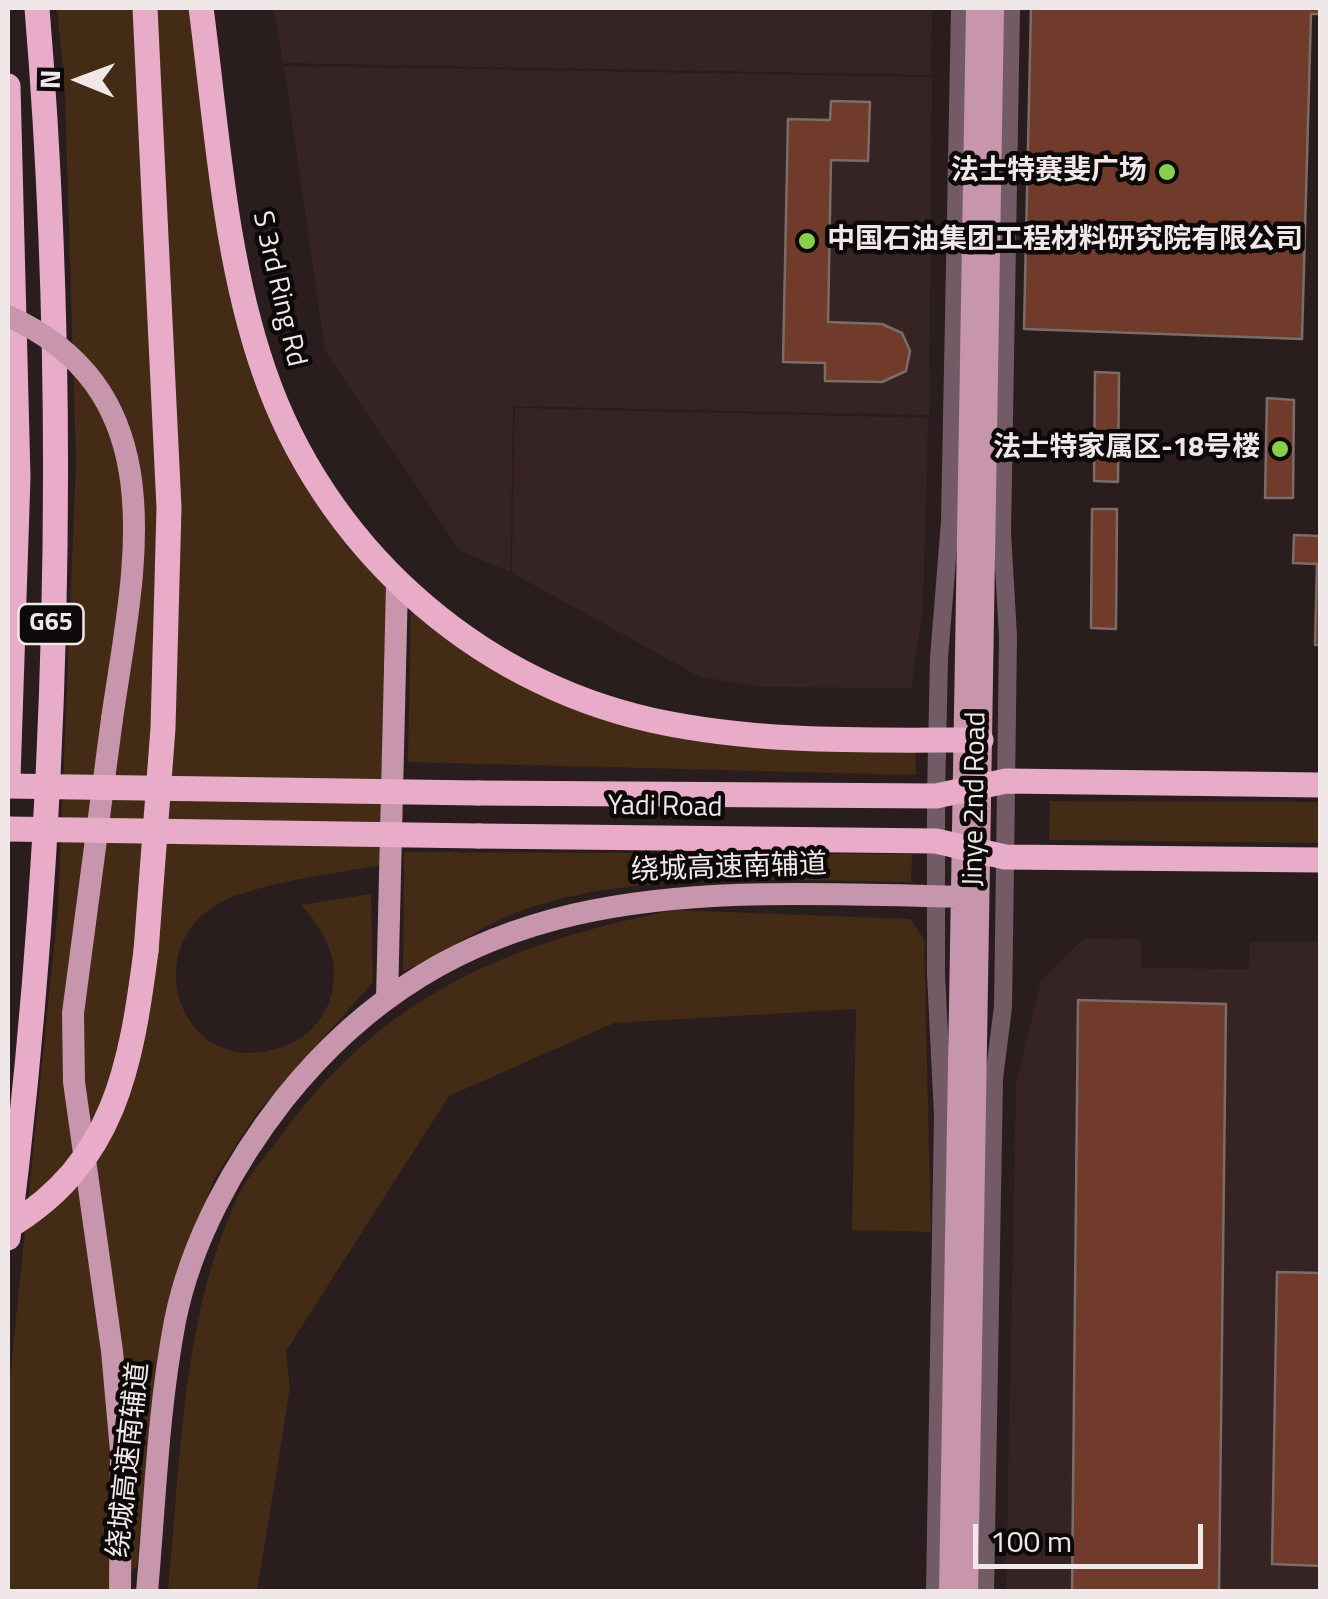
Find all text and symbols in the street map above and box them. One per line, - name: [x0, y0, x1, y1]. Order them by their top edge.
- north arrow: [30, 30, 130, 130]
- text: N: [28, 69, 71, 90]
- place label: 法士特赛斐广场: [951, 155, 1147, 189]
- marker: 法士特赛斐广场: [1156, 161, 1178, 183]
- street label: S 3rd Ring Rd: [244, 208, 312, 370]
- place label: 中国石油集团工程材料研究院有限公司: [827, 224, 1303, 258]
- marker: 中国石油集团工程材料研究院有限公司: [796, 230, 818, 252]
- place label: 法士特家属区-18号楼: [993, 432, 1260, 466]
- marker: 法士特家属区-18号楼: [1269, 438, 1291, 460]
- road number: G65: [18, 604, 84, 644]
- street label: Jinye 2nd Road: [958, 711, 994, 887]
- street label: Yadi Road: [607, 790, 723, 826]
- street label: 绕城高速南辅道: [630, 849, 828, 889]
- street label: 绕城高速南辅道: [103, 1361, 157, 1559]
- scale bar: [978, 1504, 1208, 1566]
- text: 100 m: [990, 1518, 1072, 1564]

